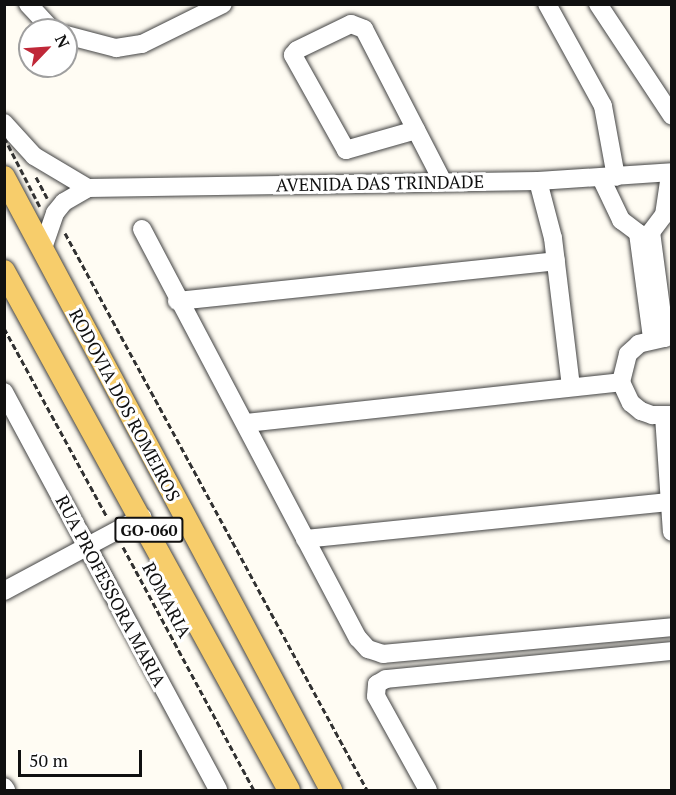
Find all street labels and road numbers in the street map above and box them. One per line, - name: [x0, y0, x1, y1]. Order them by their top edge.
- street label: AVENIDA DAS TRINDADE: [275, 170, 485, 196]
- street label: RODOVIA DOS ROMEIROS: [65, 305, 185, 505]
- street label: RUA PROFESSORA MARIA: [51, 491, 171, 691]
- road number: GO-060: [113, 517, 185, 543]
- street label: ROMARIA: [138, 559, 196, 641]

